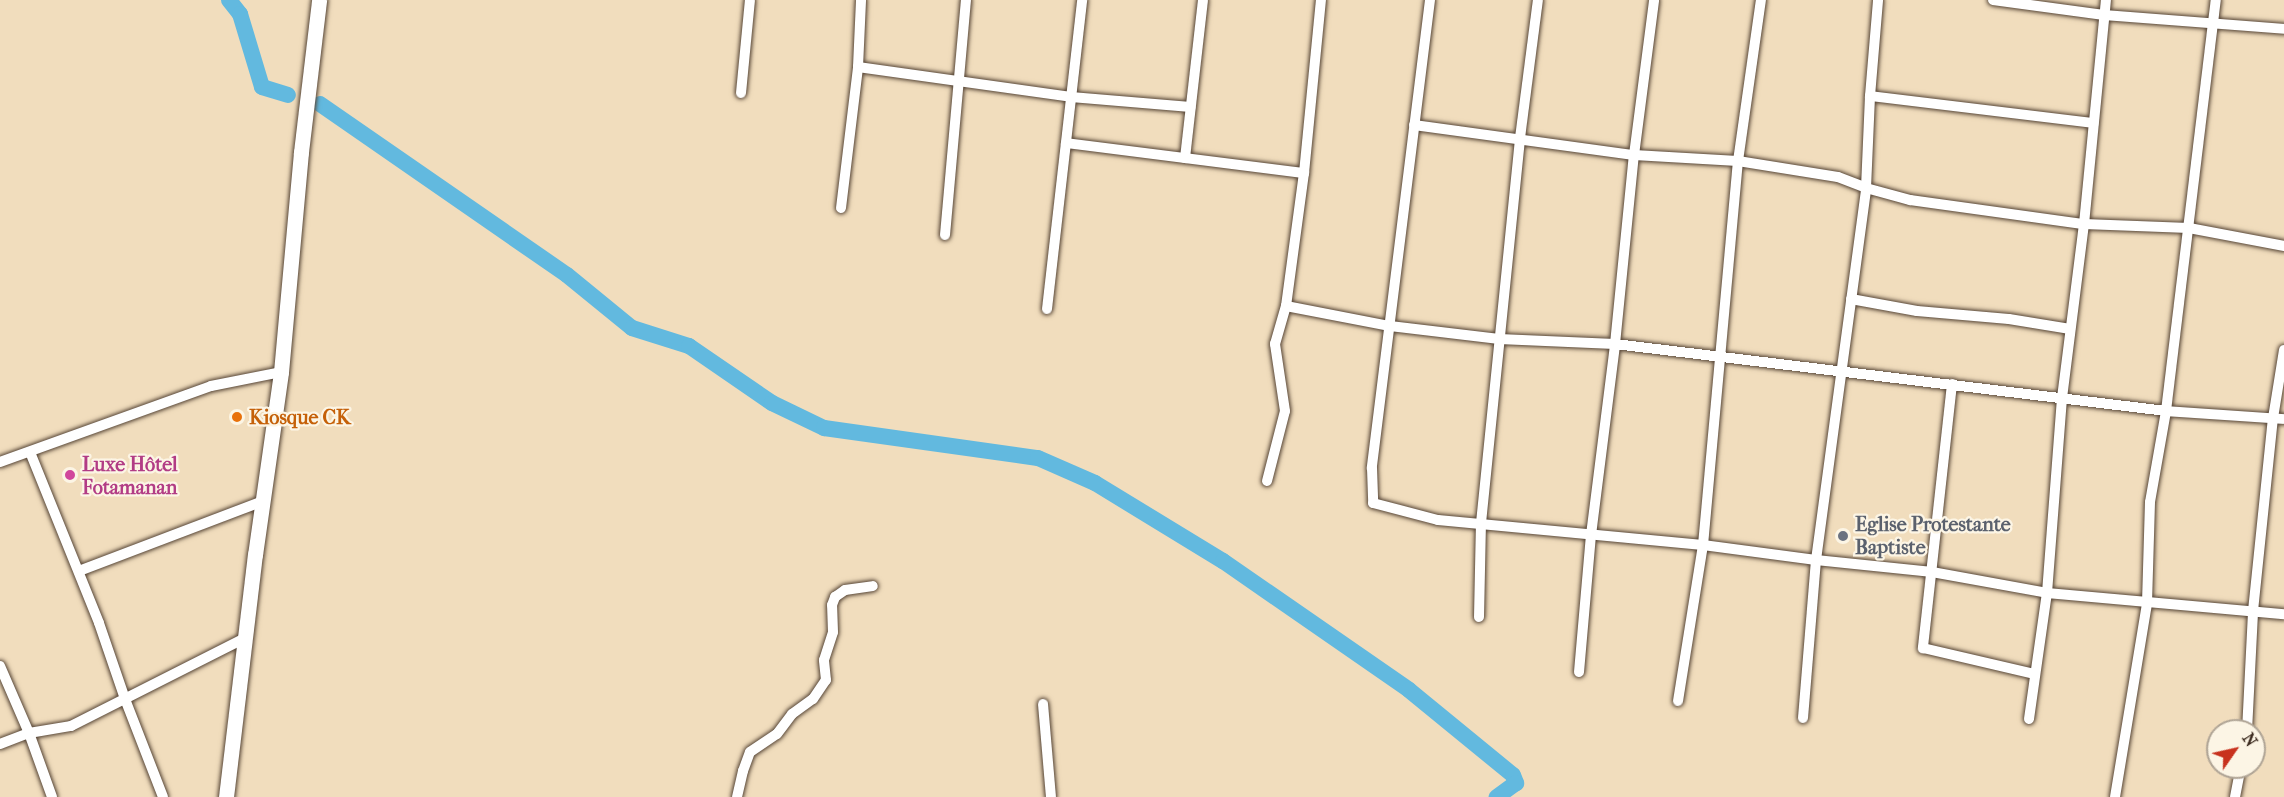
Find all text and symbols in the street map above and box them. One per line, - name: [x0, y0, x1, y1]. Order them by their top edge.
- place label: Kiosque CK: [249, 405, 351, 429]
- marker: Kiosque CK: [230, 410, 244, 424]
- place label: Luxe Hôtel Fotamanan: [82, 452, 178, 499]
- marker: Luxe Hôtel Fotamanan: [63, 468, 77, 482]
- place label: Eglise Protestante Baptiste: [1855, 512, 2011, 559]
- marker: Eglise Protestante Baptiste: [1836, 529, 1850, 543]
- north arrow: [2206, 719, 2266, 779]
- text: N: [2238, 729, 2261, 750]

